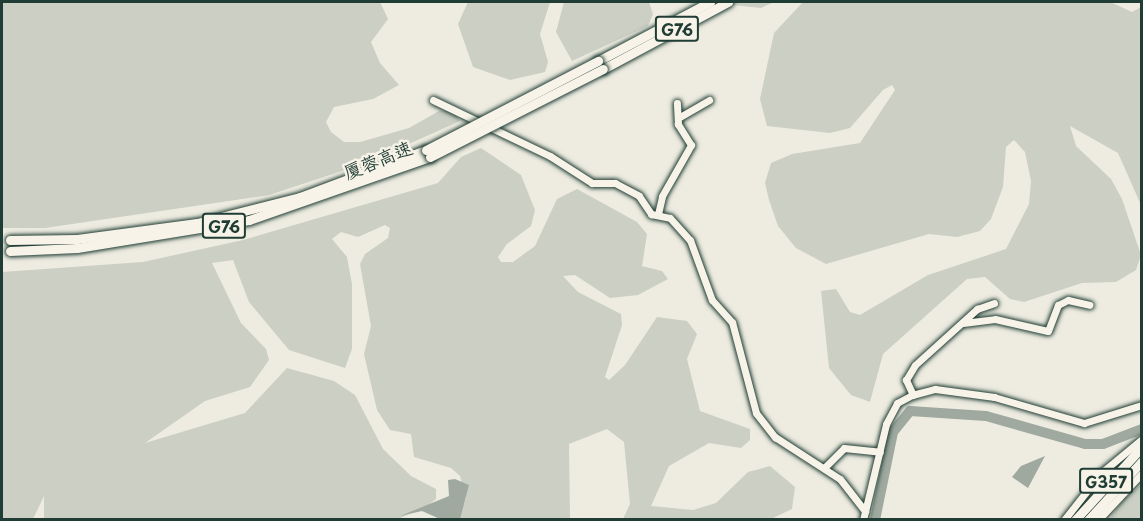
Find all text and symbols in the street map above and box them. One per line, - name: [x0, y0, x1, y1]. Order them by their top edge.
- road number: G76: [654, 16, 700, 42]
- street label: 厦蓉高速: [341, 137, 415, 183]
- road number: G76: [202, 213, 246, 239]
- road number: G357: [1079, 468, 1133, 494]

